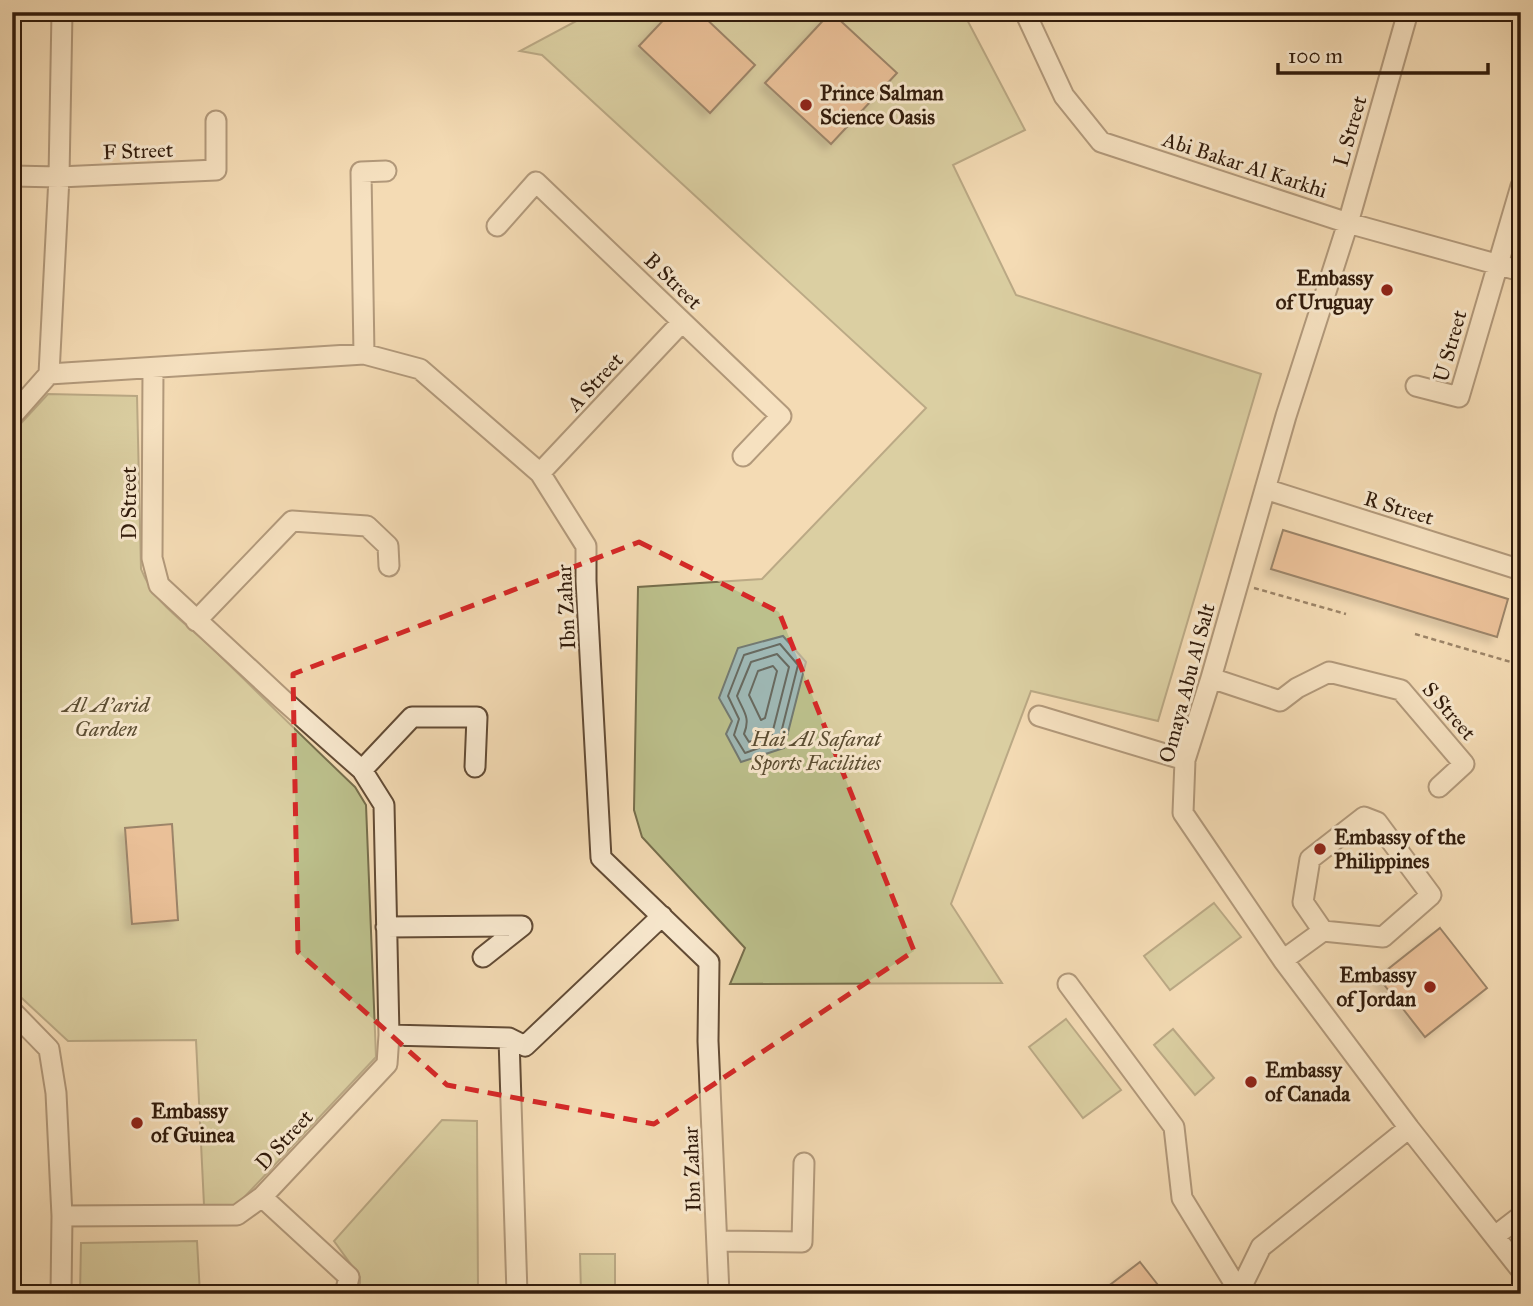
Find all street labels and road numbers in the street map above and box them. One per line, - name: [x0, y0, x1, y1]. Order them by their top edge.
- street label: L Street: [1328, 92, 1373, 169]
- street label: Abi Bakar Al Karkhi: [1159, 126, 1331, 204]
- street label: F Street: [102, 137, 174, 165]
- street label: B Street: [639, 247, 708, 315]
- street label: U Street: [1427, 307, 1473, 385]
- street label: A Street: [561, 347, 629, 418]
- street label: D Street: [116, 466, 142, 540]
- street label: R Street: [1361, 485, 1438, 531]
- street label: Ibn Zahar: [551, 564, 581, 650]
- street label: Omaya Abu Al Salt: [1153, 600, 1221, 765]
- street label: S Street: [1417, 677, 1482, 746]
- street label: D Street: [250, 1104, 319, 1176]
- street label: Ibn Zahar: [678, 1126, 706, 1212]

